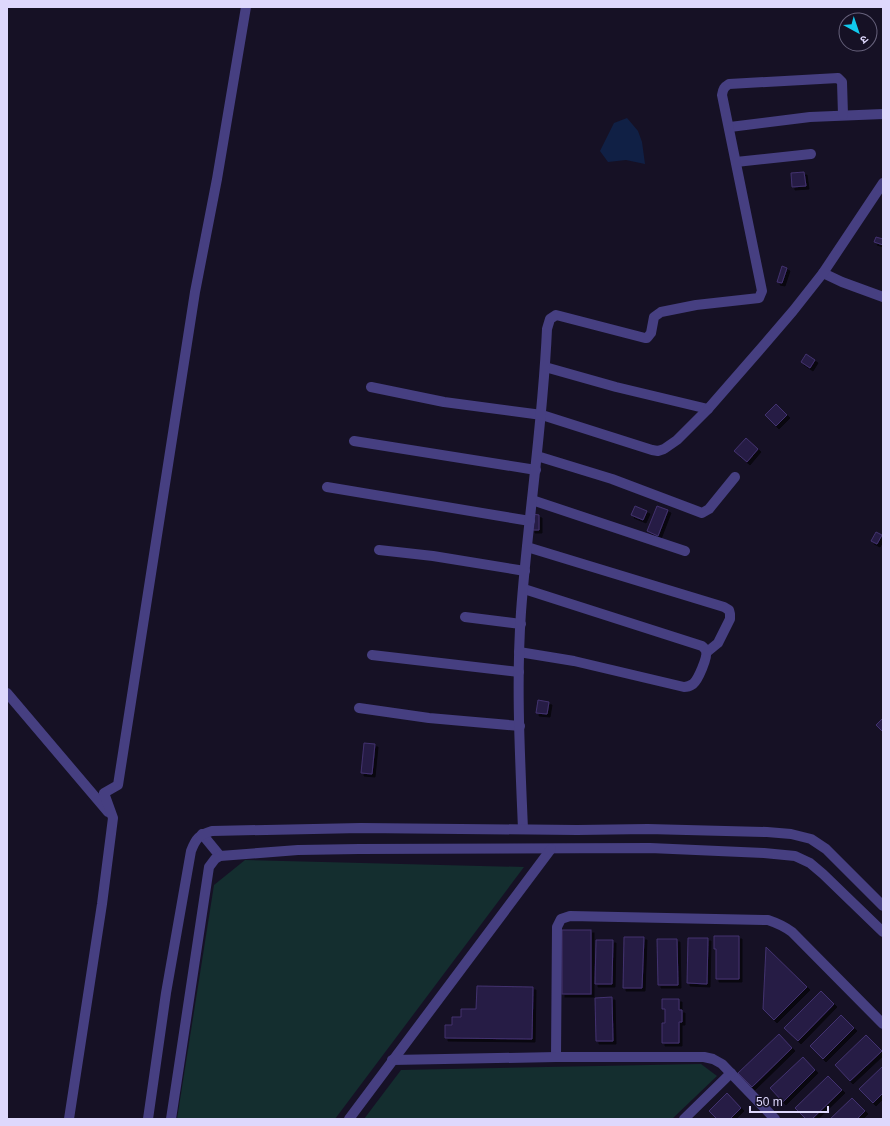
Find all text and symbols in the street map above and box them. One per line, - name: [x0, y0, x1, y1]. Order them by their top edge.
- north arrow: [838, 12, 878, 52]
- text: उ: [858, 33, 871, 47]
- scale bar: [750, 1088, 828, 1114]
- text: 50 m: [756, 1095, 783, 1109]

